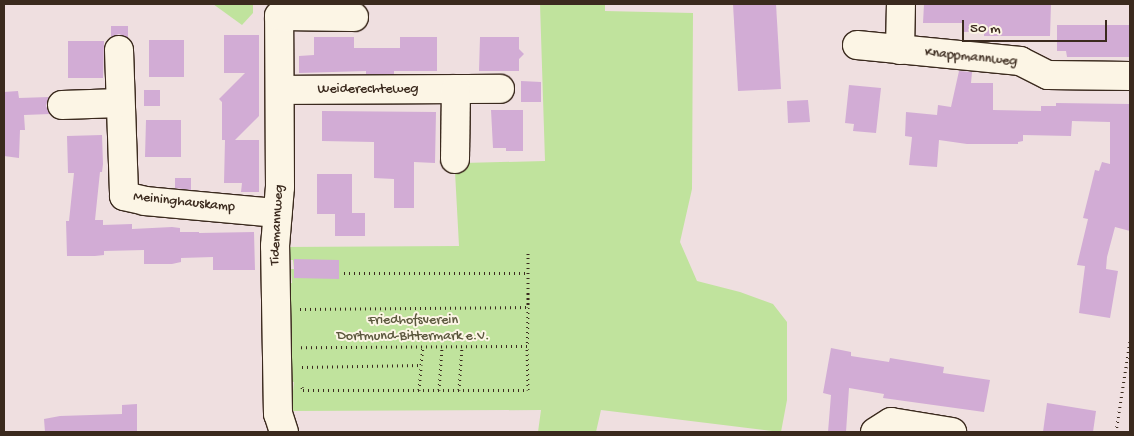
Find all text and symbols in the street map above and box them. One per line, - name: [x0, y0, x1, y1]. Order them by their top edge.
- scale bar: [964, 10, 1109, 42]
- text: 50 m: [970, 20, 1001, 38]
- street label: Knappmannweg: [924, 45, 1018, 71]
- street label: Weiderechteweg: [317, 82, 419, 98]
- street label: Tidemannweg: [267, 184, 289, 266]
- street label: Meininghauskamp: [132, 189, 236, 217]
- park label: Friedhofsverein Dortmund-Bittermark e.V.: [337, 313, 489, 346]

